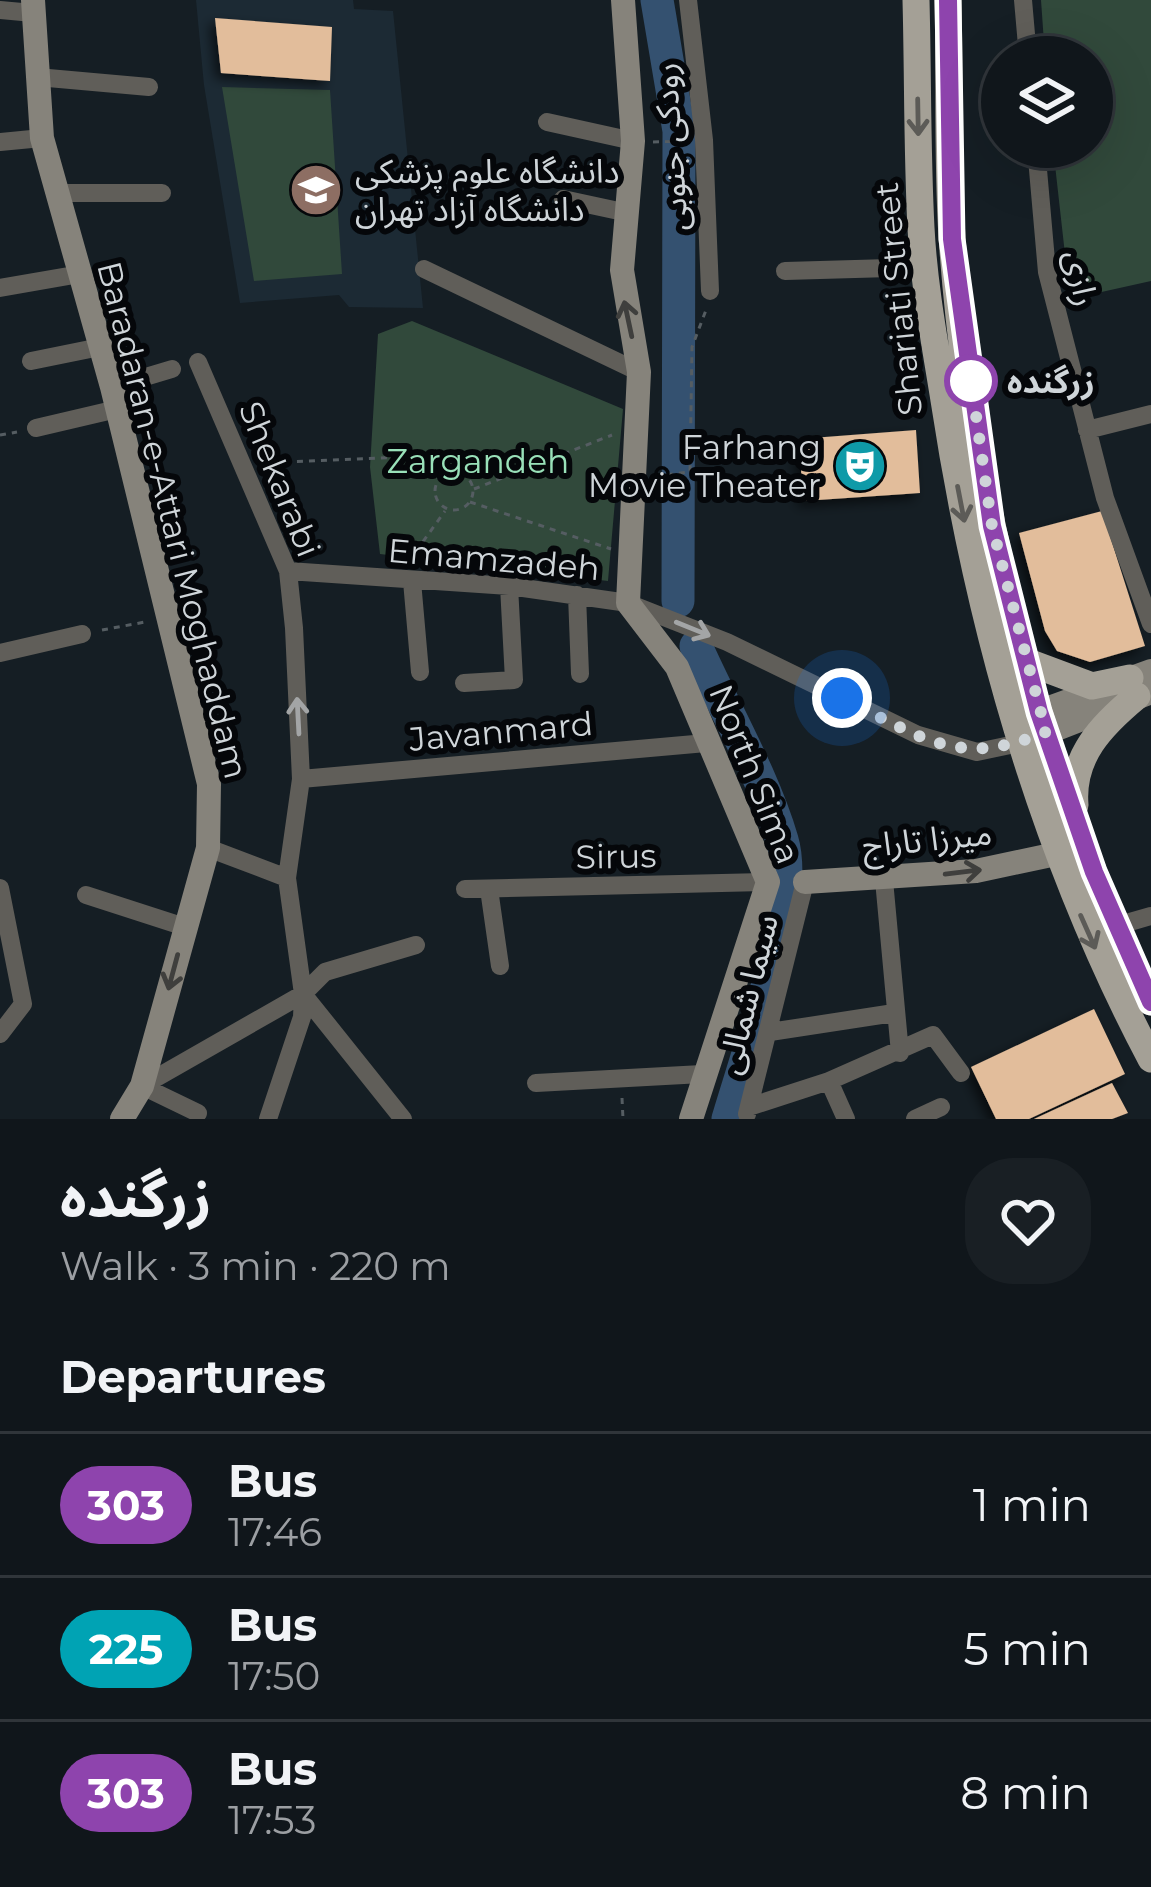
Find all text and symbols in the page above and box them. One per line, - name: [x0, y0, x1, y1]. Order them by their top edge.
- map controls: [981, 36, 1113, 168]
- button: layers: [981, 36, 1113, 168]
- street label: رودکی جنوبی: [644, 61, 696, 233]
- one-way arrow: [907, 97, 930, 136]
- place label: دانشگاه علوم پزشکی دانشگاه آزاد تهران: [355, 151, 619, 229]
- school or university icon: دانشگاه علوم پزشکی دانشگاه آزاد تهران: [288, 162, 344, 218]
- street label: Shariati Street: [866, 181, 930, 417]
- street label: رازی: [1057, 247, 1107, 309]
- street label: Baradaran-e-Attari Moghaddam: [89, 257, 257, 783]
- one-way arrow: [616, 301, 639, 339]
- marker: زرگنده: [946, 356, 996, 406]
- place label: زرگنده: [1007, 361, 1095, 401]
- street label: Shekarabi: [231, 395, 329, 563]
- place label: Farhang Movie Theater: [588, 427, 821, 505]
- theatre icon: Farhang Movie Theater: [832, 438, 888, 494]
- park label: Zargandeh: [387, 441, 569, 481]
- one-way arrow: [951, 484, 973, 523]
- street label: Emamzadeh: [386, 530, 602, 588]
- one-way arrow: [673, 619, 710, 641]
- your location: [812, 668, 872, 728]
- street label: North Sima: [701, 679, 809, 869]
- one-way arrow: [286, 697, 309, 736]
- street label: Javanmard: [406, 703, 595, 759]
- street label: میرزا تاراج: [860, 812, 994, 871]
- street label: Sirus: [575, 835, 657, 877]
- one-way arrow: [943, 860, 982, 882]
- street label: سیما شمالی: [708, 910, 786, 1078]
- one-way arrow: [1078, 913, 1100, 949]
- one-way arrow: [161, 953, 183, 991]
- button: heart: [965, 1158, 1091, 1284]
- text: زرگنده: [60, 1162, 212, 1231]
- text: Walk · 3 min · 220 m: [60, 1242, 451, 1290]
- text: Departures: [60, 1349, 326, 1404]
- text: Bus: [228, 1453, 317, 1508]
- text: 1 min: [973, 1477, 1091, 1532]
- text: 303: [87, 1479, 165, 1531]
- text: 17:46: [228, 1508, 322, 1556]
- text: Bus: [228, 1597, 317, 1652]
- text: 5 min: [963, 1621, 1091, 1676]
- text: 225: [89, 1623, 163, 1675]
- text: 17:50: [228, 1652, 320, 1700]
- text: Bus: [228, 1741, 317, 1796]
- text: 8 min: [960, 1765, 1091, 1820]
- text: 303: [87, 1767, 165, 1819]
- text: 17:53: [228, 1796, 316, 1844]

